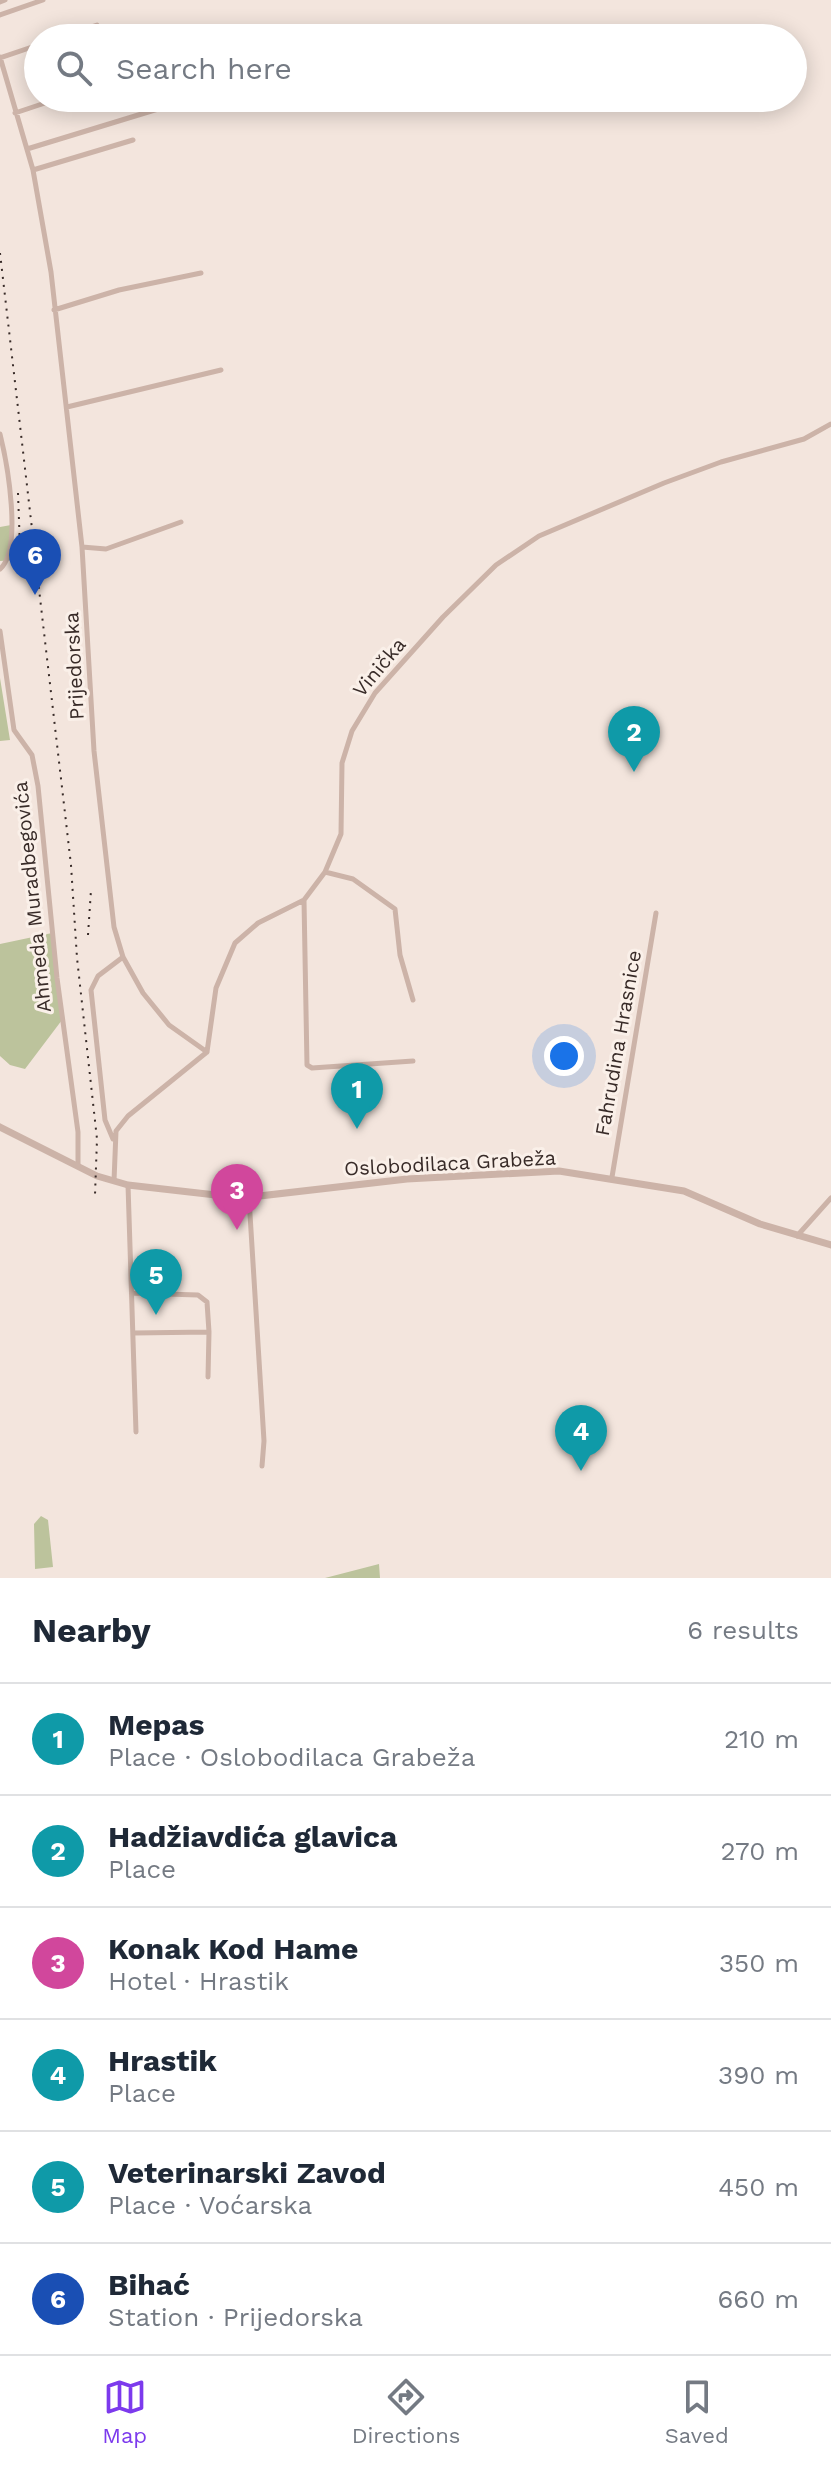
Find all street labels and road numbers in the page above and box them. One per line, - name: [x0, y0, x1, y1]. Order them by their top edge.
- street label: Prijedorska: [59, 612, 89, 720]
- street label: Vinička: [347, 633, 411, 701]
- street label: Ahmeda Muradbegovića: [8, 780, 56, 1014]
- street label: Fahrudina Hrasnice: [590, 948, 646, 1138]
- street label: Oslobodilaca Grabeža: [343, 1145, 557, 1181]

